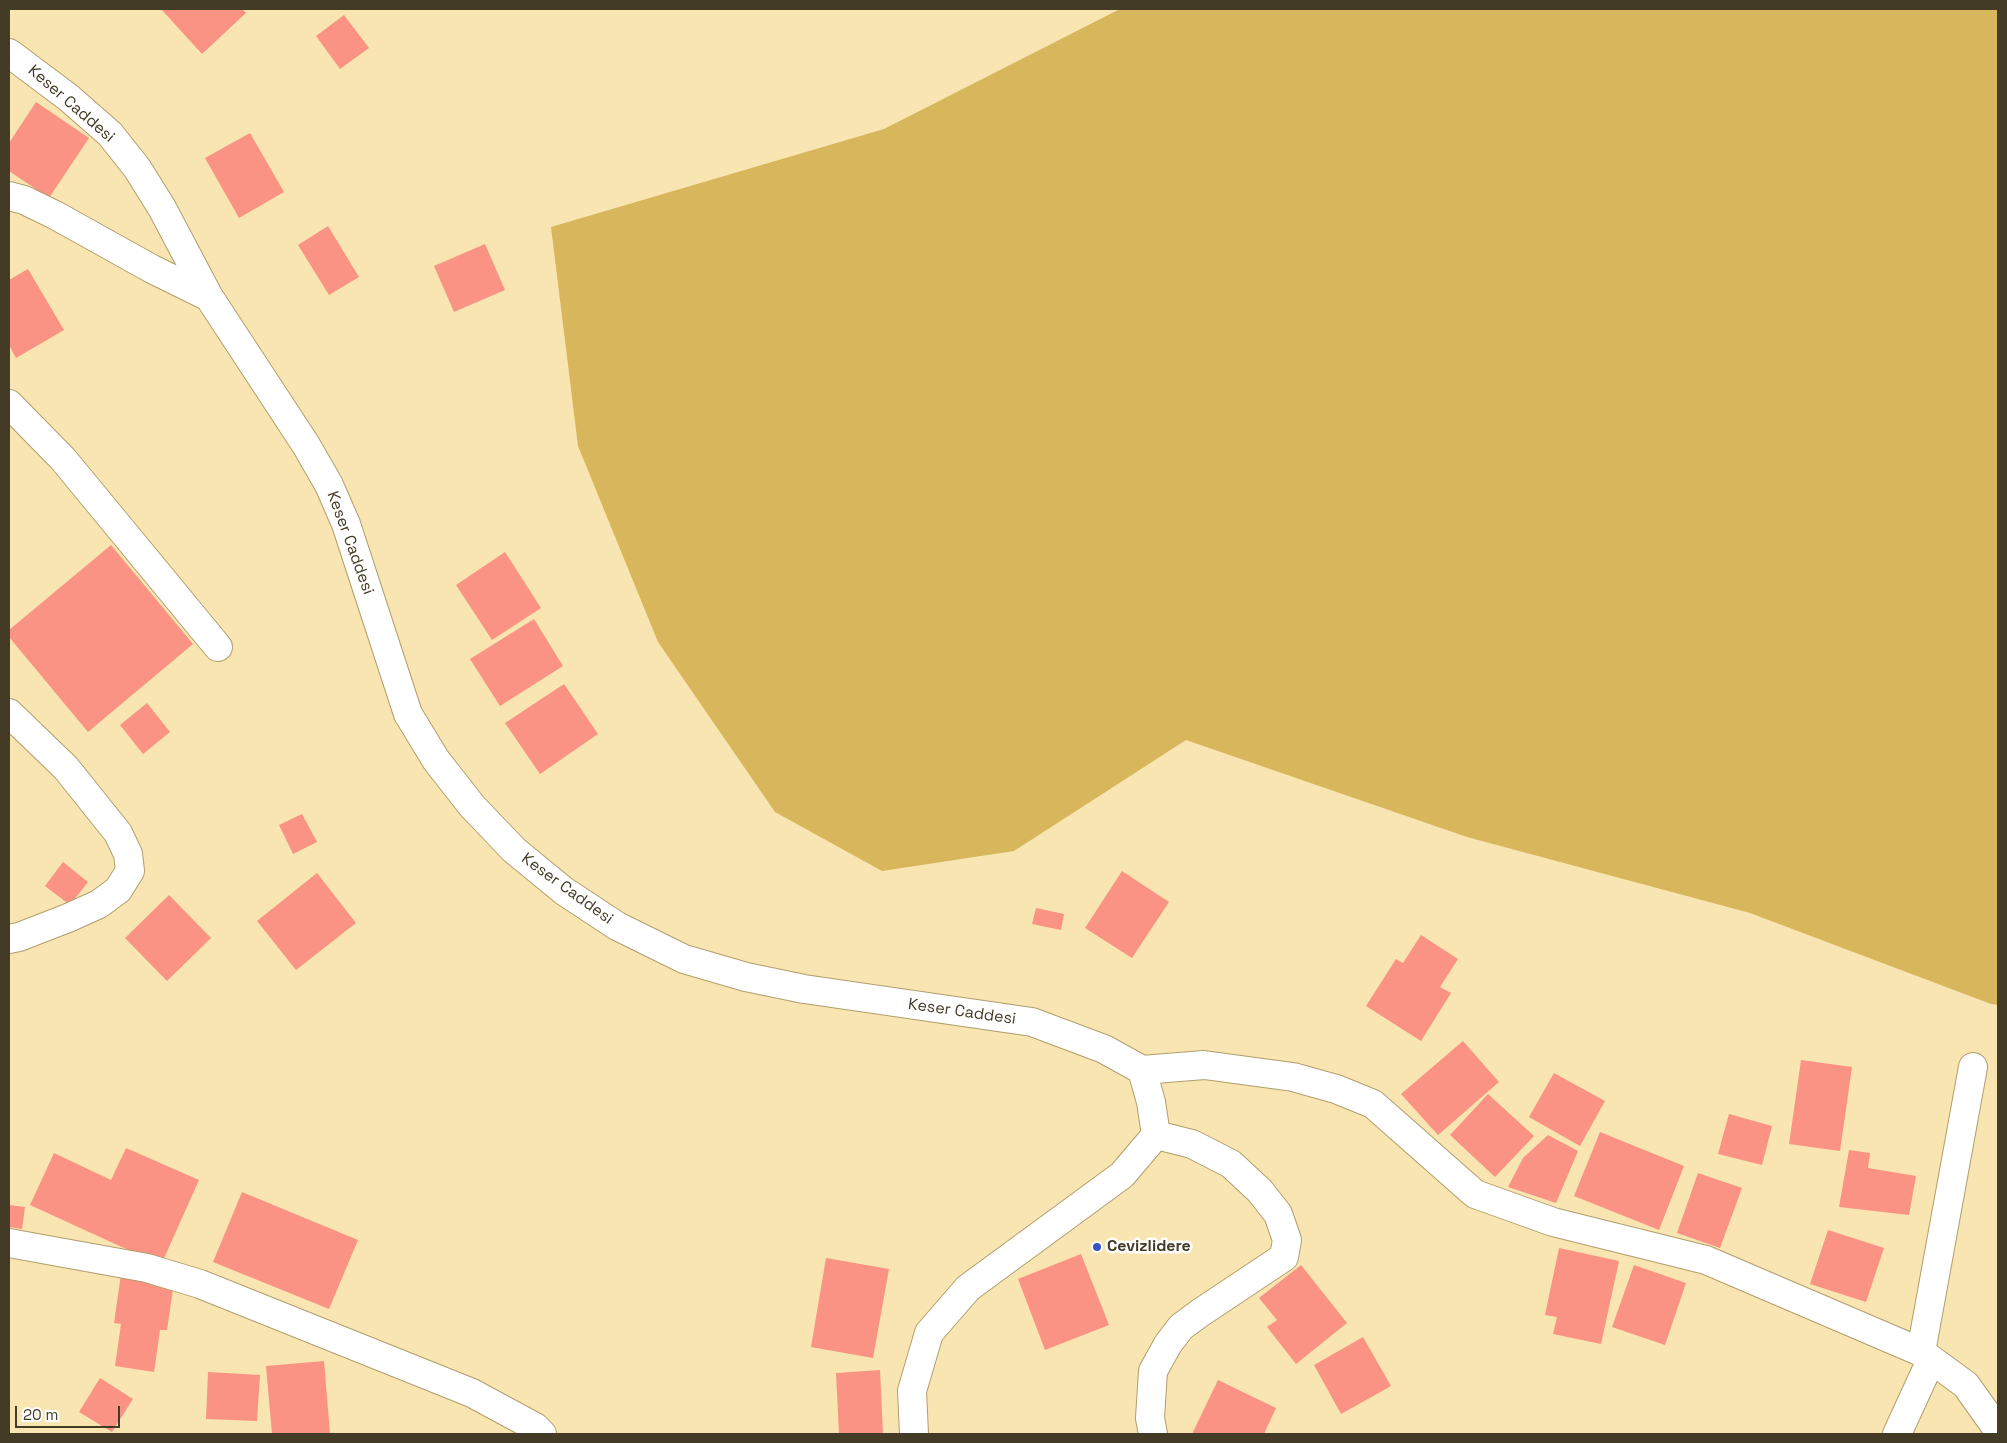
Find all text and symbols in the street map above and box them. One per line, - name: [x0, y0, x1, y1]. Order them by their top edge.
- street label: Keser Caddesi: [24, 61, 118, 147]
- street label: Keser Caddesi: [322, 489, 378, 597]
- street label: Keser Caddesi: [517, 849, 617, 929]
- street label: Keser Caddesi: [907, 995, 1017, 1029]
- place label: Cevizlidere: [1107, 1237, 1191, 1257]
- marker: Cevizlidere: [1091, 1241, 1103, 1253]
- scale bar: [18, 1396, 122, 1428]
- text: 20 m: [23, 1405, 58, 1424]

